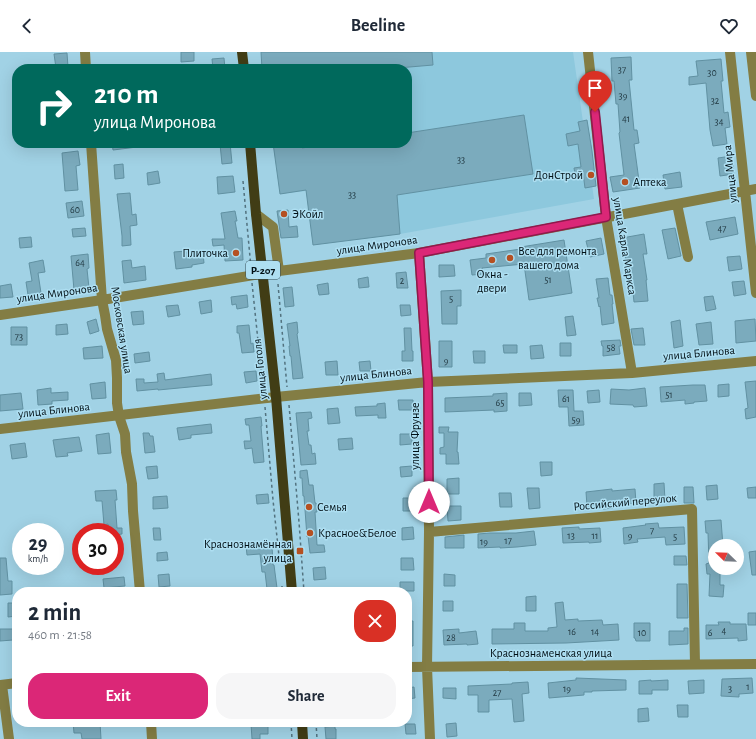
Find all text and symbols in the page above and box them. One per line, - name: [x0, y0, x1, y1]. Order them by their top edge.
- icon: back: [16, 15, 38, 37]
- icon: heart: [718, 15, 740, 37]
- text: Beeline: [351, 17, 405, 35]
- house number: 37: [618, 65, 626, 75]
- house number: 30: [707, 68, 717, 78]
- pin: [578, 71, 612, 112]
- icon: arrive: [584, 77, 606, 99]
- icon: right: [28, 80, 80, 132]
- text: 210 m: [94, 81, 159, 109]
- house number: 39: [619, 91, 628, 101]
- house number: 32: [711, 96, 720, 106]
- text: улица Миронова: [94, 114, 216, 132]
- house number: 41: [622, 114, 630, 124]
- house number: 34: [715, 117, 724, 127]
- street label: улица Мира: [721, 144, 740, 205]
- house number: 33: [457, 155, 465, 165]
- place label: ДонСтрой: [534, 169, 583, 181]
- marker: ДонСтрой: [586, 170, 596, 180]
- place label: Аптека: [633, 176, 667, 188]
- marker: Аптека: [620, 177, 630, 187]
- house number: 33: [348, 190, 356, 200]
- street label: улица Карла Маркса: [610, 195, 639, 296]
- house number: 60: [70, 205, 80, 215]
- place label: ЭКойл: [292, 208, 323, 220]
- marker: ЭКойл: [279, 209, 289, 219]
- house number: 47: [718, 224, 726, 234]
- street label: улица Миронова: [335, 233, 419, 258]
- place label: Все для ремонта вашего дома: [518, 245, 597, 271]
- place label: Плиточка: [182, 247, 229, 259]
- marker: Плиточка: [231, 248, 241, 258]
- marker: Все для ремонта вашего дома: [505, 253, 515, 263]
- marker: Окна - двери: [487, 255, 497, 265]
- house number: 64: [75, 258, 85, 268]
- road number: Р-207: [246, 261, 280, 279]
- place label: Окна - двери: [476, 268, 508, 294]
- house number: 51: [544, 275, 552, 285]
- house number: 2: [400, 276, 405, 286]
- street label: улица Миронова: [15, 281, 99, 306]
- street label: Московская улица: [108, 285, 135, 375]
- house number: 5: [449, 294, 453, 304]
- house number: 73: [15, 332, 23, 342]
- street label: улица Гоголя: [251, 338, 270, 401]
- house number: 58: [607, 343, 616, 353]
- street label: улица Блинова: [662, 344, 736, 363]
- house number: 9: [444, 356, 449, 366]
- street label: улица Блинова: [338, 364, 413, 385]
- house number: 51: [665, 390, 673, 400]
- house number: 61: [562, 394, 570, 404]
- house number: 65: [496, 398, 504, 408]
- street label: улица Блинова: [16, 400, 91, 421]
- street label: улица Фрунзе: [409, 402, 422, 471]
- house number: 59: [572, 415, 581, 425]
- position arrow: [408, 481, 450, 523]
- street label: Российский переулок: [573, 491, 678, 513]
- place label: Семья: [317, 501, 347, 513]
- marker: Семья: [304, 502, 314, 512]
- speed limit sign: 30: [72, 523, 124, 575]
- house number: 7: [650, 526, 654, 536]
- place label: Красное&Белое: [318, 527, 396, 539]
- marker: Красное&Белое: [305, 528, 315, 538]
- house number: 13: [567, 531, 575, 541]
- house number: 11: [592, 531, 598, 541]
- house number: 9: [628, 531, 633, 541]
- house number: 5: [673, 532, 677, 542]
- text: 29: [28, 534, 48, 554]
- house number: 17: [504, 536, 512, 546]
- house number: 19: [480, 537, 488, 547]
- place label: Краснознамённая улица: [204, 538, 293, 565]
- north arrow: [708, 539, 744, 575]
- map controls: [708, 539, 744, 575]
- marker: Краснознамённая улица: [295, 546, 305, 556]
- text: km/h: [28, 554, 48, 564]
- button: close: [354, 600, 396, 642]
- text: 2 min: [28, 601, 81, 625]
- house number: 4: [722, 626, 727, 636]
- house number: 16: [568, 627, 576, 637]
- house number: 14: [591, 627, 599, 637]
- house number: 10: [638, 628, 646, 638]
- house number: 6: [708, 628, 713, 638]
- text: 460 m · 21:58: [28, 629, 92, 642]
- house number: 28: [446, 633, 456, 643]
- street label: Краснознаменская улица: [490, 647, 613, 660]
- button: Exit: [28, 673, 208, 719]
- button: Share: [216, 673, 396, 719]
- house number: 1: [746, 682, 750, 692]
- house number: 19: [563, 684, 571, 694]
- house number: 3: [728, 684, 732, 694]
- house number: 27: [493, 688, 501, 698]

